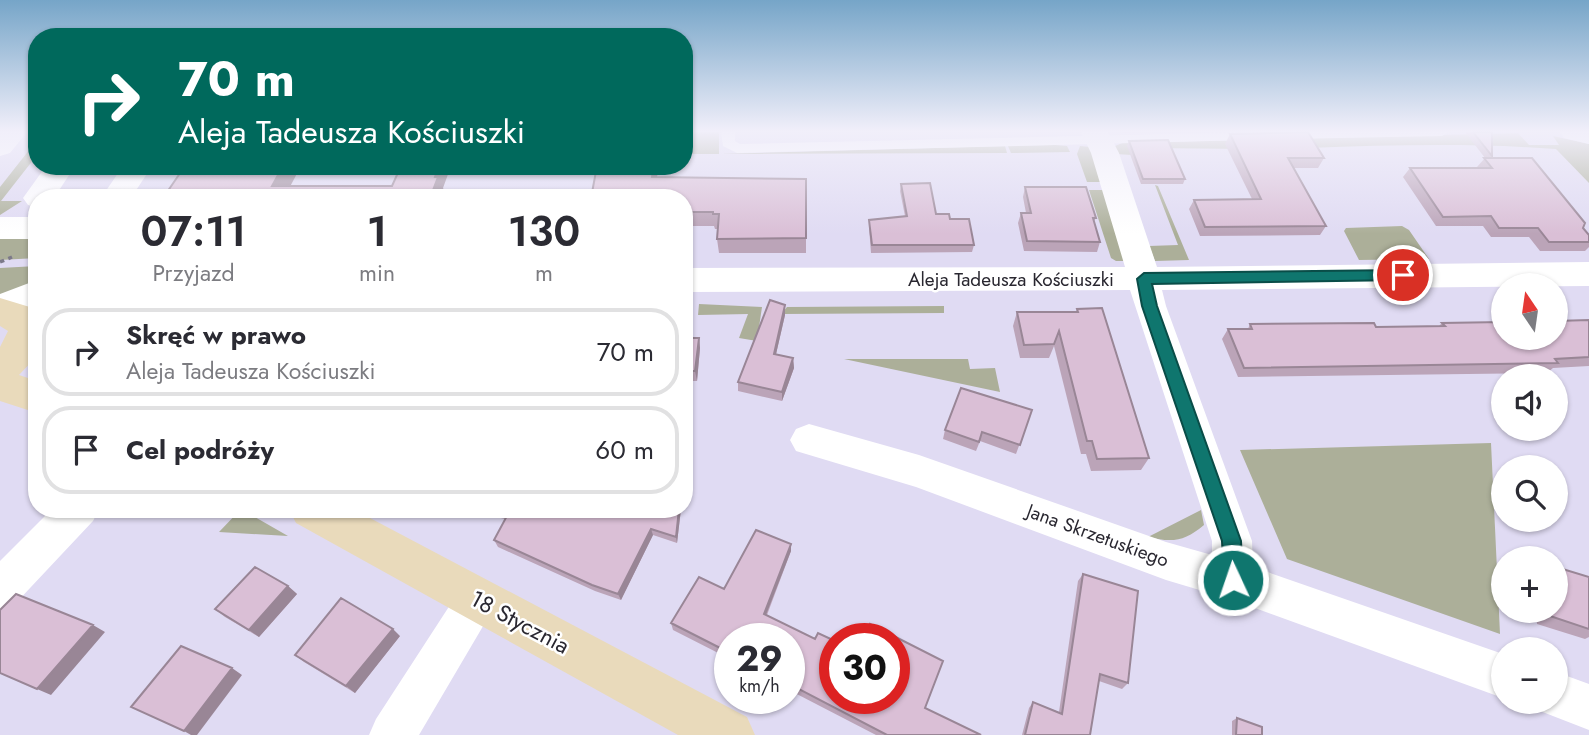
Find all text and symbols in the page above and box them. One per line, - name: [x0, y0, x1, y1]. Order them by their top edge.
- text: 70 m: [178, 44, 295, 114]
- icon: right: [63, 56, 154, 147]
- text: Aleja Tadeusza Kościuszki: [178, 109, 525, 155]
- text: 07:11: [141, 201, 246, 262]
- text: 1: [367, 201, 387, 262]
- text: 130: [508, 201, 580, 262]
- pin: [1373, 245, 1433, 305]
- text: Przyjazd: [152, 256, 235, 290]
- text: min: [359, 256, 395, 290]
- text: m: [535, 256, 553, 290]
- icon: arrive: [1384, 256, 1422, 294]
- street label: Aleja Tadeusza Kościuszki: [908, 266, 1114, 293]
- north arrow: [1491, 273, 1568, 350]
- map controls: [1491, 273, 1568, 714]
- text: Skręć w prawo: [126, 316, 306, 354]
- icon: right: [67, 333, 105, 371]
- text: 70 m: [597, 333, 654, 371]
- text: Aleja Tadeusza Kościuszki: [126, 354, 375, 388]
- button: sound: [1491, 364, 1568, 441]
- icon: arrive: [67, 431, 105, 469]
- text: Cel podróży: [126, 431, 274, 469]
- text: 60 m: [595, 431, 654, 469]
- button: search: [1491, 455, 1568, 532]
- street label: Jana Skrzetuskiego: [1020, 496, 1172, 574]
- position arrow: [1196, 543, 1270, 617]
- button: +: [1491, 546, 1568, 623]
- street label: 18 Stycznia: [464, 582, 576, 662]
- speed limit sign: 30: [819, 623, 910, 714]
- text: 29: [736, 634, 783, 684]
- button: −: [1491, 637, 1568, 714]
- text: km/h: [739, 673, 780, 699]

